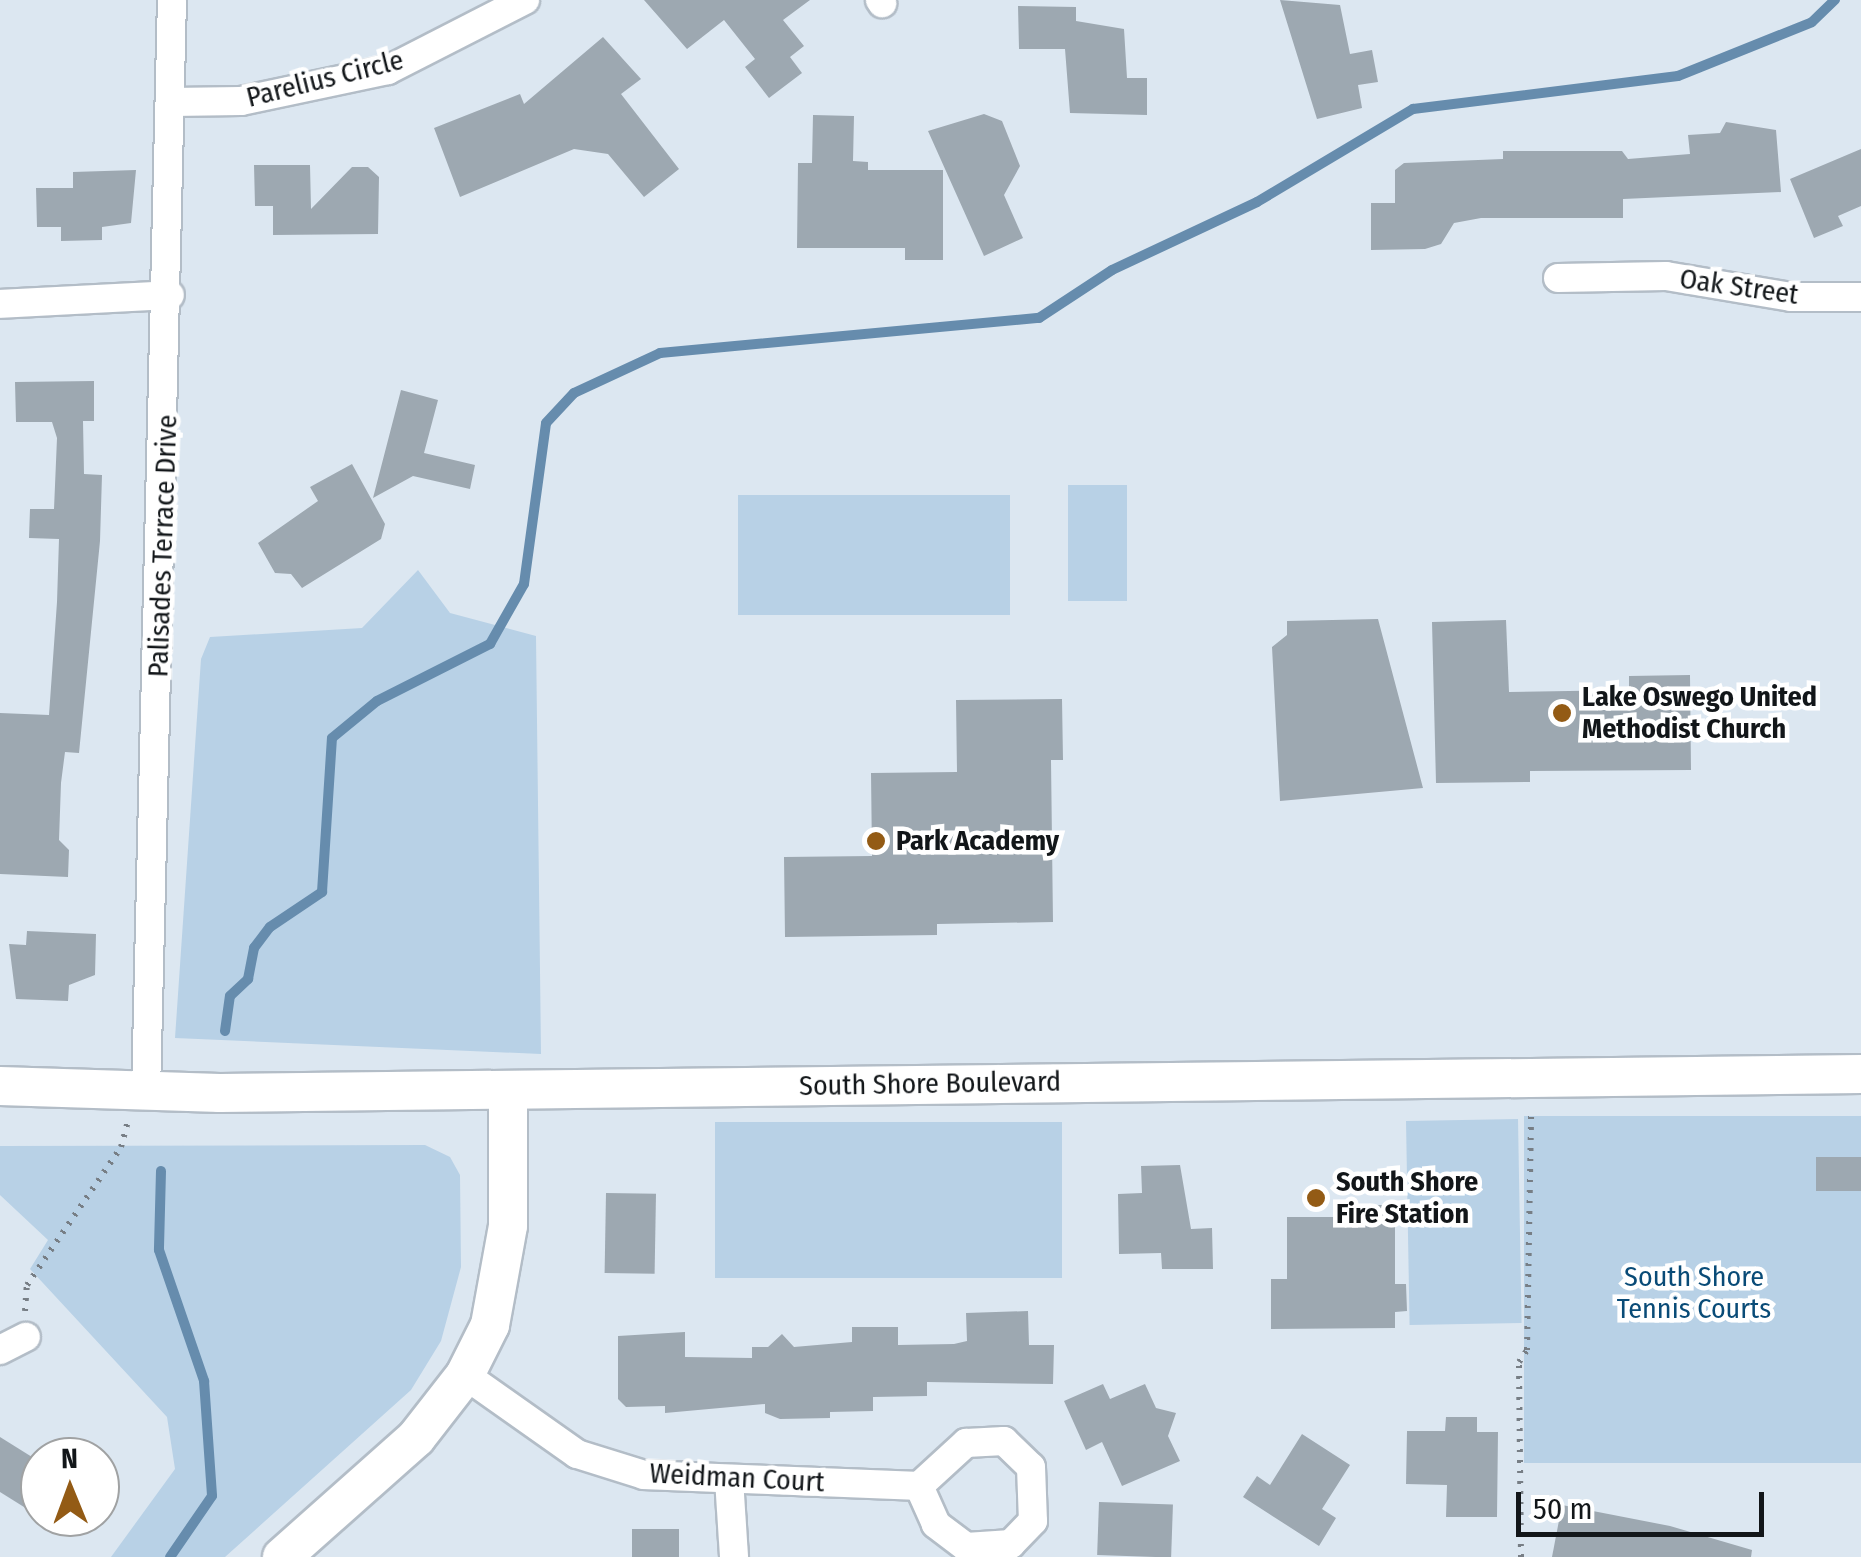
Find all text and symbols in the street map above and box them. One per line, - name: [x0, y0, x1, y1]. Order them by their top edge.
- street label: Parelius Circle: [243, 43, 407, 115]
- street label: Oak Street: [1677, 262, 1801, 312]
- street label: Palisades Terrace Drive: [142, 414, 184, 678]
- place label: Lake Oswego United Methodist Church: [1582, 680, 1817, 746]
- marker: Lake Oswego United Methodist Church: [1551, 702, 1573, 724]
- place label: Park Academy: [896, 824, 1059, 858]
- marker: Park Academy: [865, 830, 887, 852]
- street label: South Shore Boulevard: [799, 1065, 1061, 1103]
- place label: South Shore Fire Station: [1336, 1165, 1478, 1231]
- marker: South Shore Fire Station: [1305, 1187, 1327, 1209]
- park label: South Shore Tennis Courts: [1617, 1260, 1771, 1326]
- north arrow: [20, 1437, 120, 1537]
- text: N: [61, 1442, 78, 1475]
- street label: Weidman Court: [649, 1457, 825, 1499]
- scale bar: [1521, 1472, 1768, 1534]
- text: 50 m: [1533, 1491, 1593, 1527]

